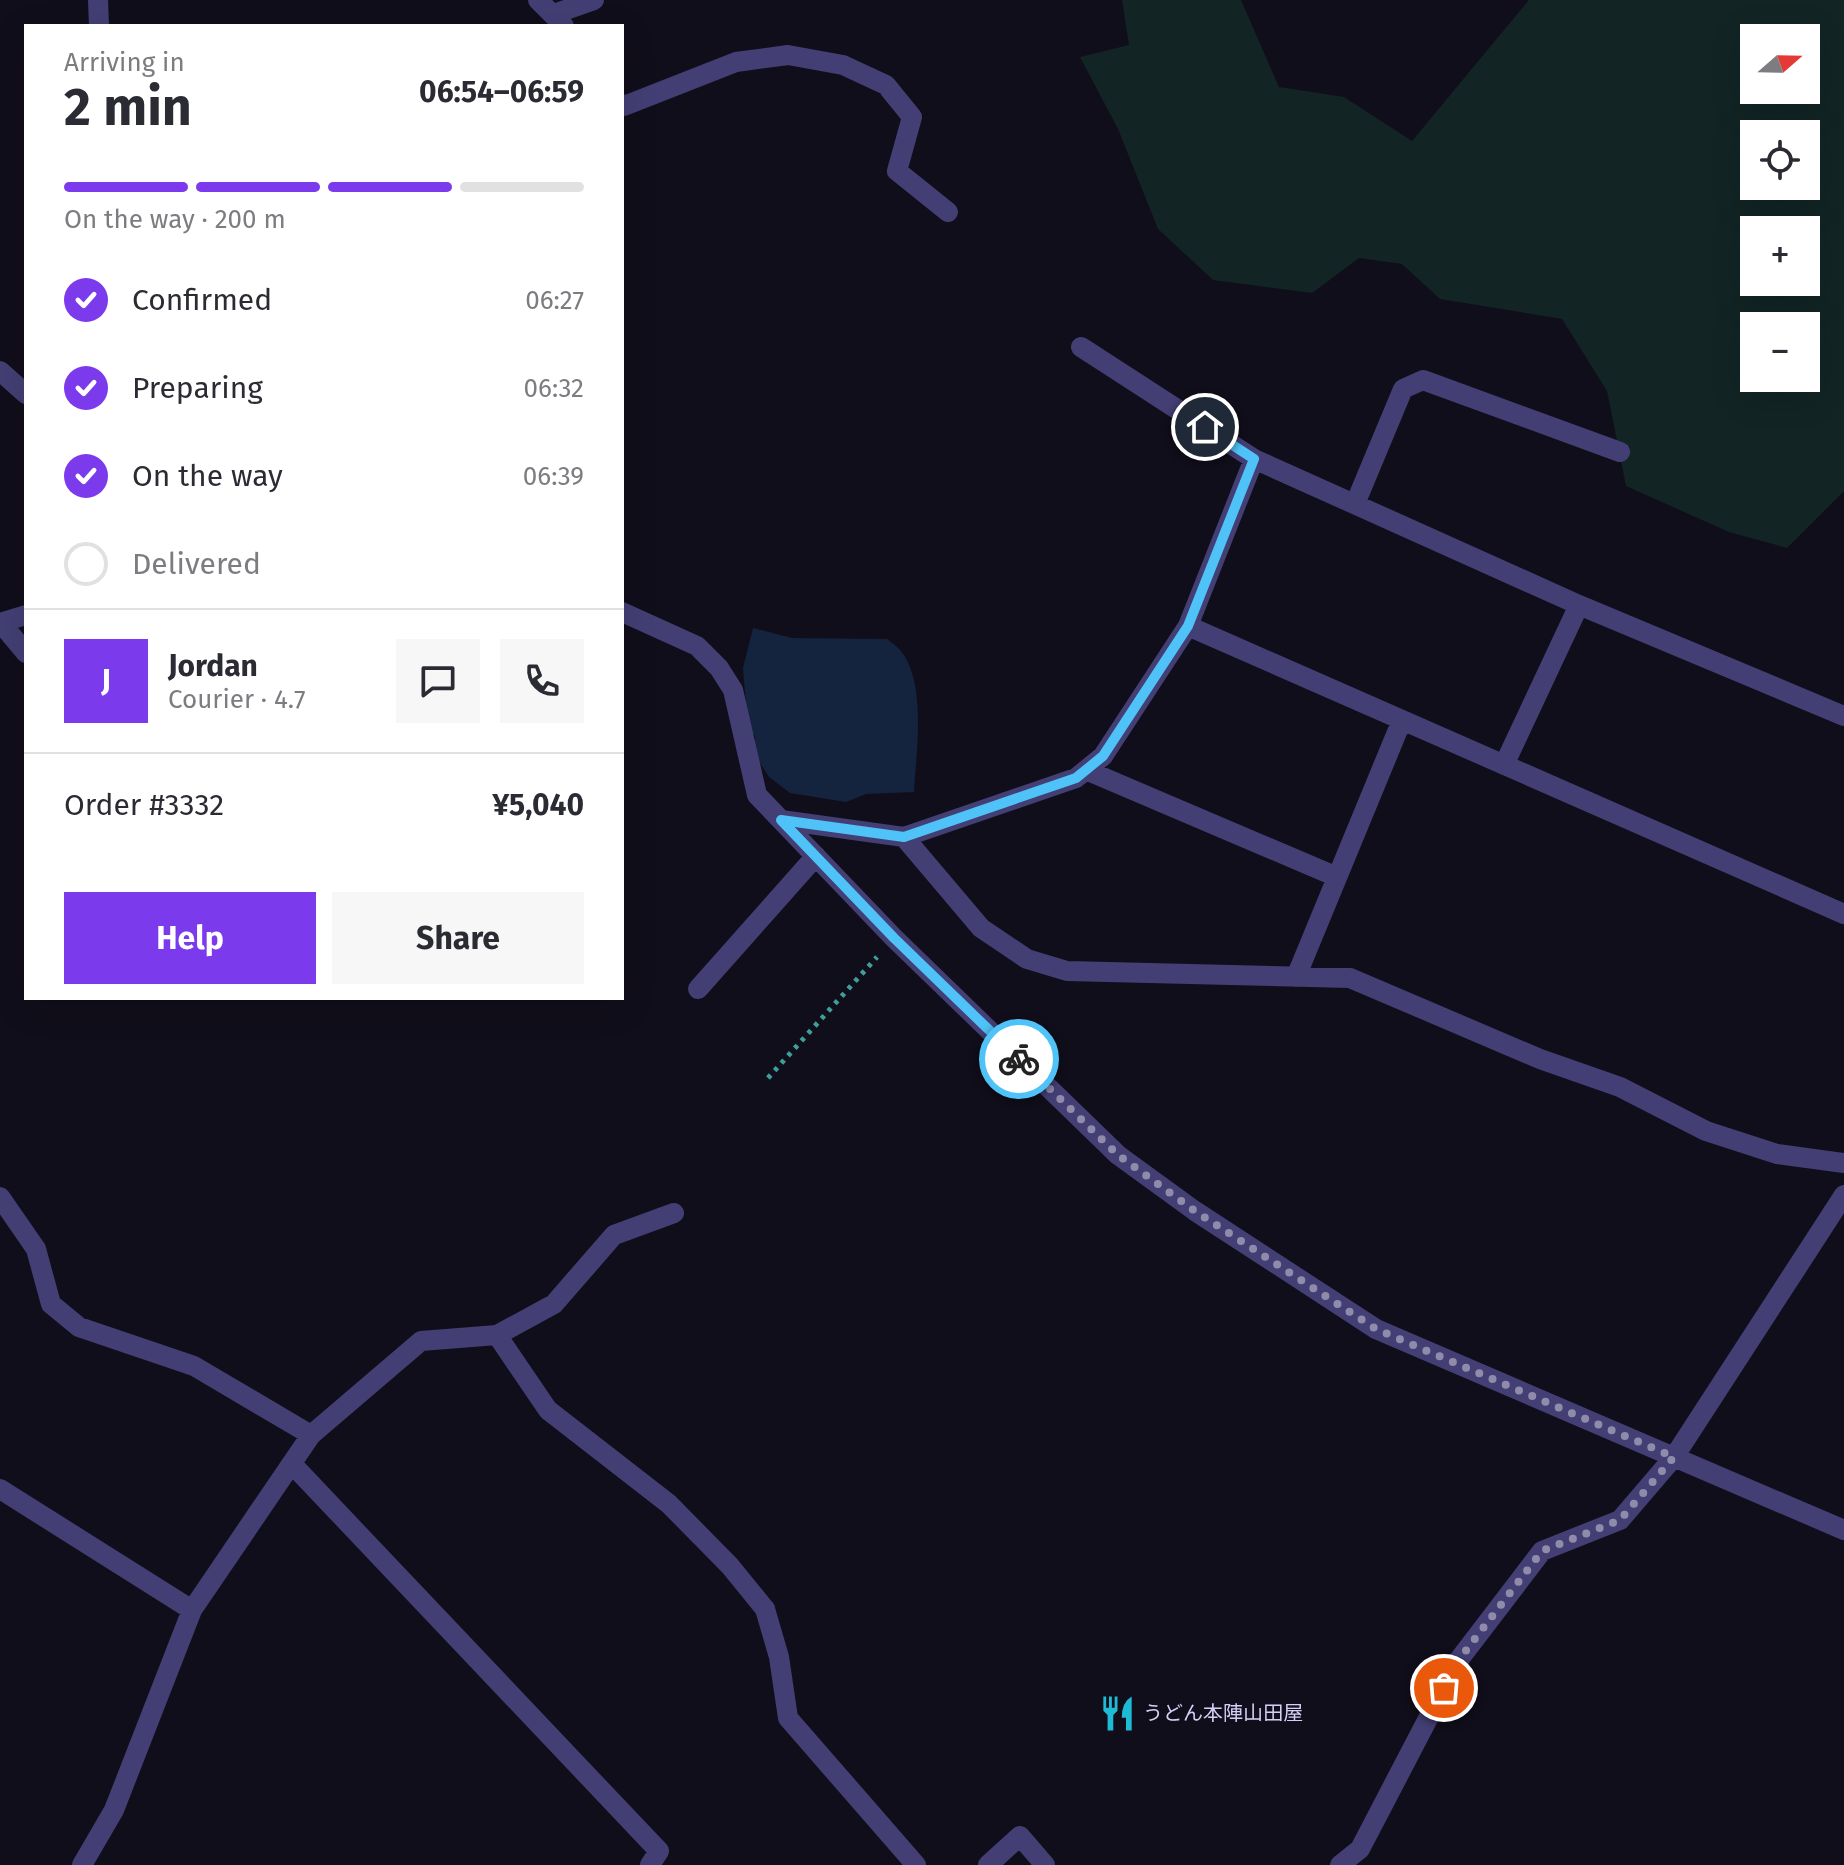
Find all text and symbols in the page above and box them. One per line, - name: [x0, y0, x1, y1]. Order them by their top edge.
- north arrow: [1740, 24, 1820, 104]
- map controls: [1740, 24, 1820, 392]
- text: Arriving in: [64, 47, 185, 78]
- text: 06:54–06:59: [419, 74, 584, 110]
- text: 2 min: [64, 76, 192, 139]
- button: locate: [1740, 120, 1820, 200]
- text: On the way · 200 m: [64, 204, 286, 235]
- button: +: [1740, 216, 1820, 296]
- icon: check: [64, 278, 108, 322]
- text: Confirmed: [132, 282, 272, 318]
- text: 06:27: [525, 285, 584, 316]
- button: −: [1740, 312, 1820, 392]
- icon: check: [64, 366, 108, 410]
- text: Preparing: [132, 370, 263, 406]
- text: 06:32: [524, 373, 584, 404]
- pin: [1171, 393, 1239, 461]
- icon: home: [1183, 405, 1227, 449]
- icon: check: [64, 454, 108, 498]
- text: On the way: [132, 458, 283, 494]
- text: 06:39: [523, 461, 584, 492]
- text: Delivered: [132, 546, 261, 582]
- button: chat: [396, 639, 480, 723]
- button: phone: [500, 639, 584, 723]
- text: Jordan: [168, 648, 258, 684]
- text: J: [101, 663, 111, 699]
- text: Courier · 4.7: [168, 684, 306, 715]
- text: Order #3332: [64, 787, 224, 823]
- text: ¥5,040: [492, 787, 584, 823]
- button: Help: [64, 892, 316, 984]
- button: Share: [332, 892, 584, 984]
- courier: [979, 1019, 1059, 1099]
- icon: bike: [997, 1037, 1041, 1081]
- pin: [1410, 1654, 1478, 1722]
- icon: bag: [1422, 1666, 1466, 1710]
- restaurant icon: うどん本陣山田屋: [1098, 1694, 1136, 1732]
- place label: うどん本陣山田屋: [1143, 1701, 1303, 1725]

